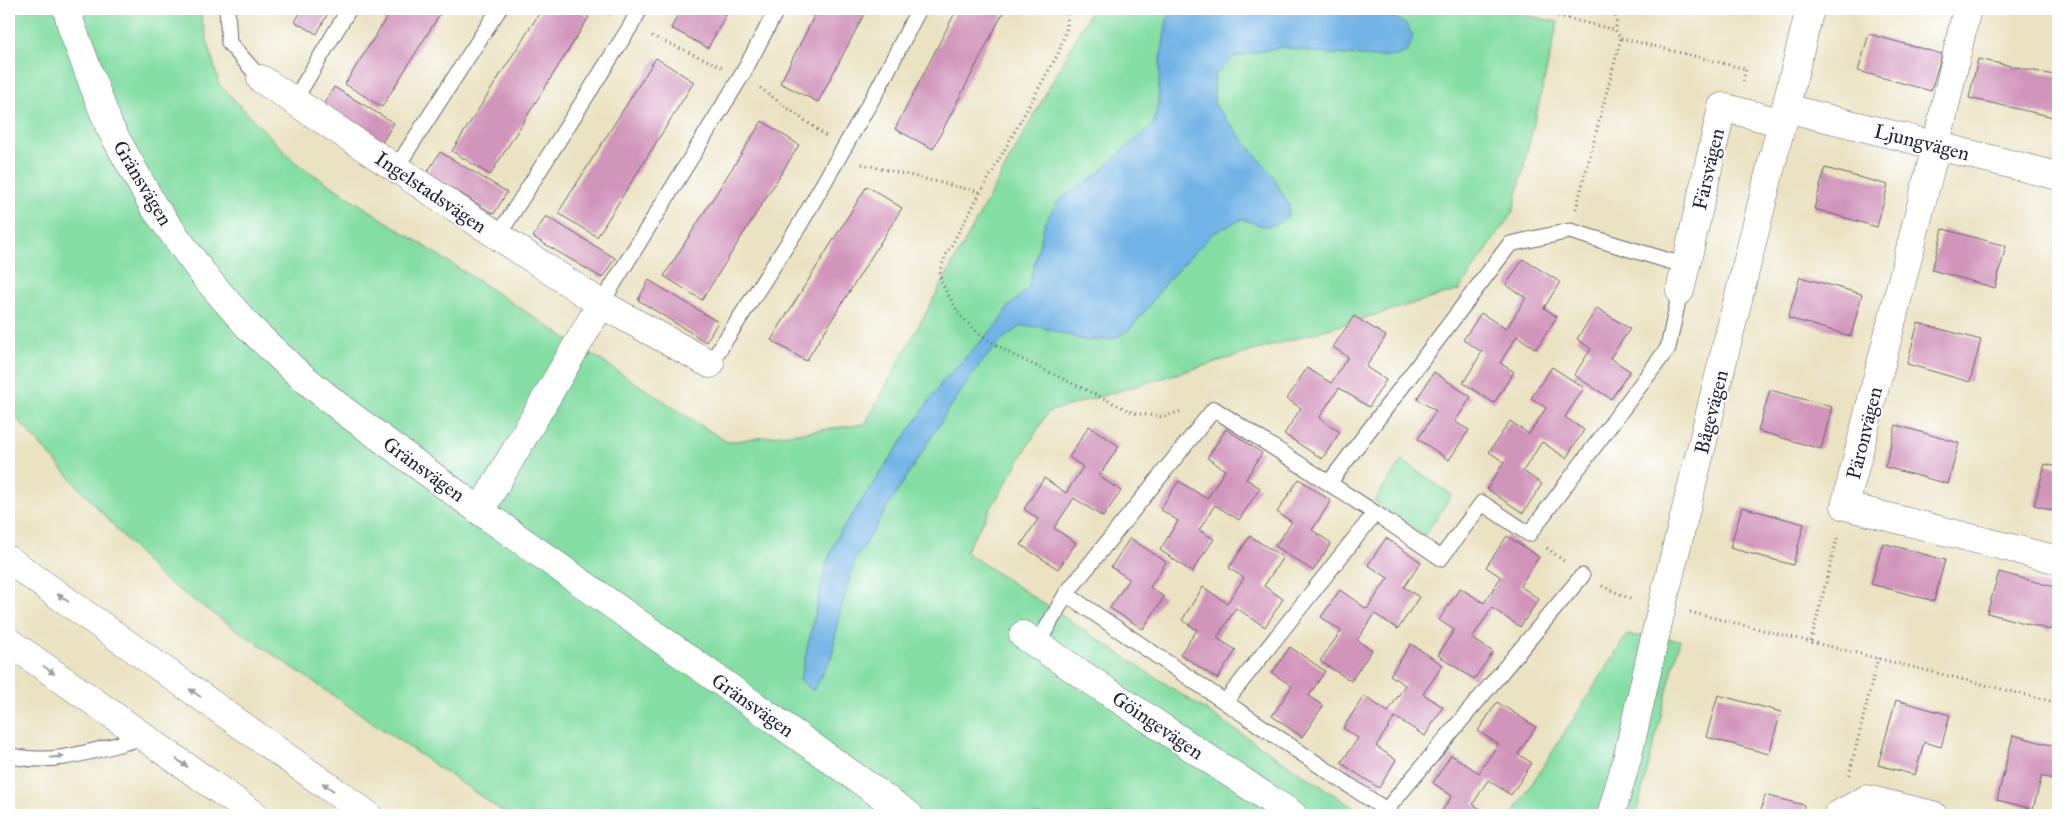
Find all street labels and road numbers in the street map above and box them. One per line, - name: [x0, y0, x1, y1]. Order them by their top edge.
- street label: Ljungvägen: [1872, 119, 1972, 166]
- street label: Färsvägen: [1687, 126, 1730, 212]
- street label: Gränsvägen: [107, 136, 178, 231]
- street label: Ingelstadsvägen: [370, 146, 491, 239]
- street label: Bågevägen: [1689, 367, 1734, 457]
- street label: Päronvägen: [1841, 384, 1888, 482]
- street label: Gränsvägen: [378, 431, 470, 508]
- street label: Gränsvägen: [707, 668, 799, 743]
- street label: Göingevägen: [1107, 686, 1208, 765]

